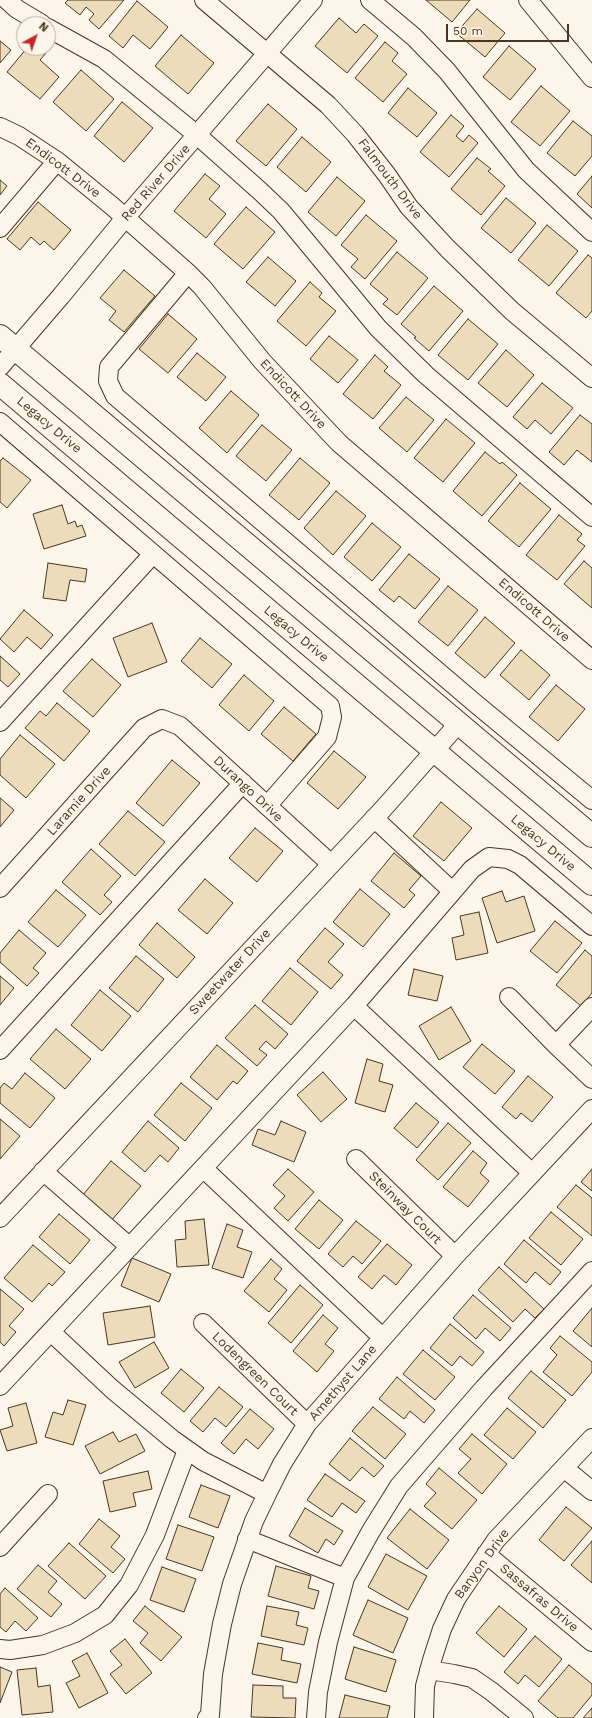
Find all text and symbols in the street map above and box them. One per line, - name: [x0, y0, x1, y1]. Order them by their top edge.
- north arrow: [16, 16, 56, 56]
- scale bar: [448, 16, 571, 42]
- text: N: [36, 20, 51, 35]
- text: 50 m: [453, 24, 483, 38]
- street label: Endicott Drive: [22, 135, 104, 201]
- street label: Falmouth Drive: [355, 136, 425, 222]
- street label: Red River Drive: [118, 141, 194, 225]
- street label: Endicott Drive: [257, 356, 329, 432]
- street label: Legacy Drive: [13, 393, 85, 457]
- street label: Endicott Drive: [495, 575, 573, 645]
- street label: Legacy Drive: [260, 602, 332, 666]
- street label: Durango Drive: [210, 753, 286, 825]
- street label: Laramie Drive: [44, 763, 114, 839]
- street label: Legacy Drive: [507, 811, 579, 875]
- street label: Sweetwater Drive: [186, 926, 274, 1018]
- street label: Steinway Court: [365, 1168, 445, 1248]
- street label: Lodengreen Court: [209, 1329, 301, 1419]
- street label: Amethyst Lane: [306, 1342, 380, 1424]
- street label: Banyon Drive: [451, 1526, 513, 1602]
- street label: Sassafras Drive: [497, 1561, 581, 1635]

